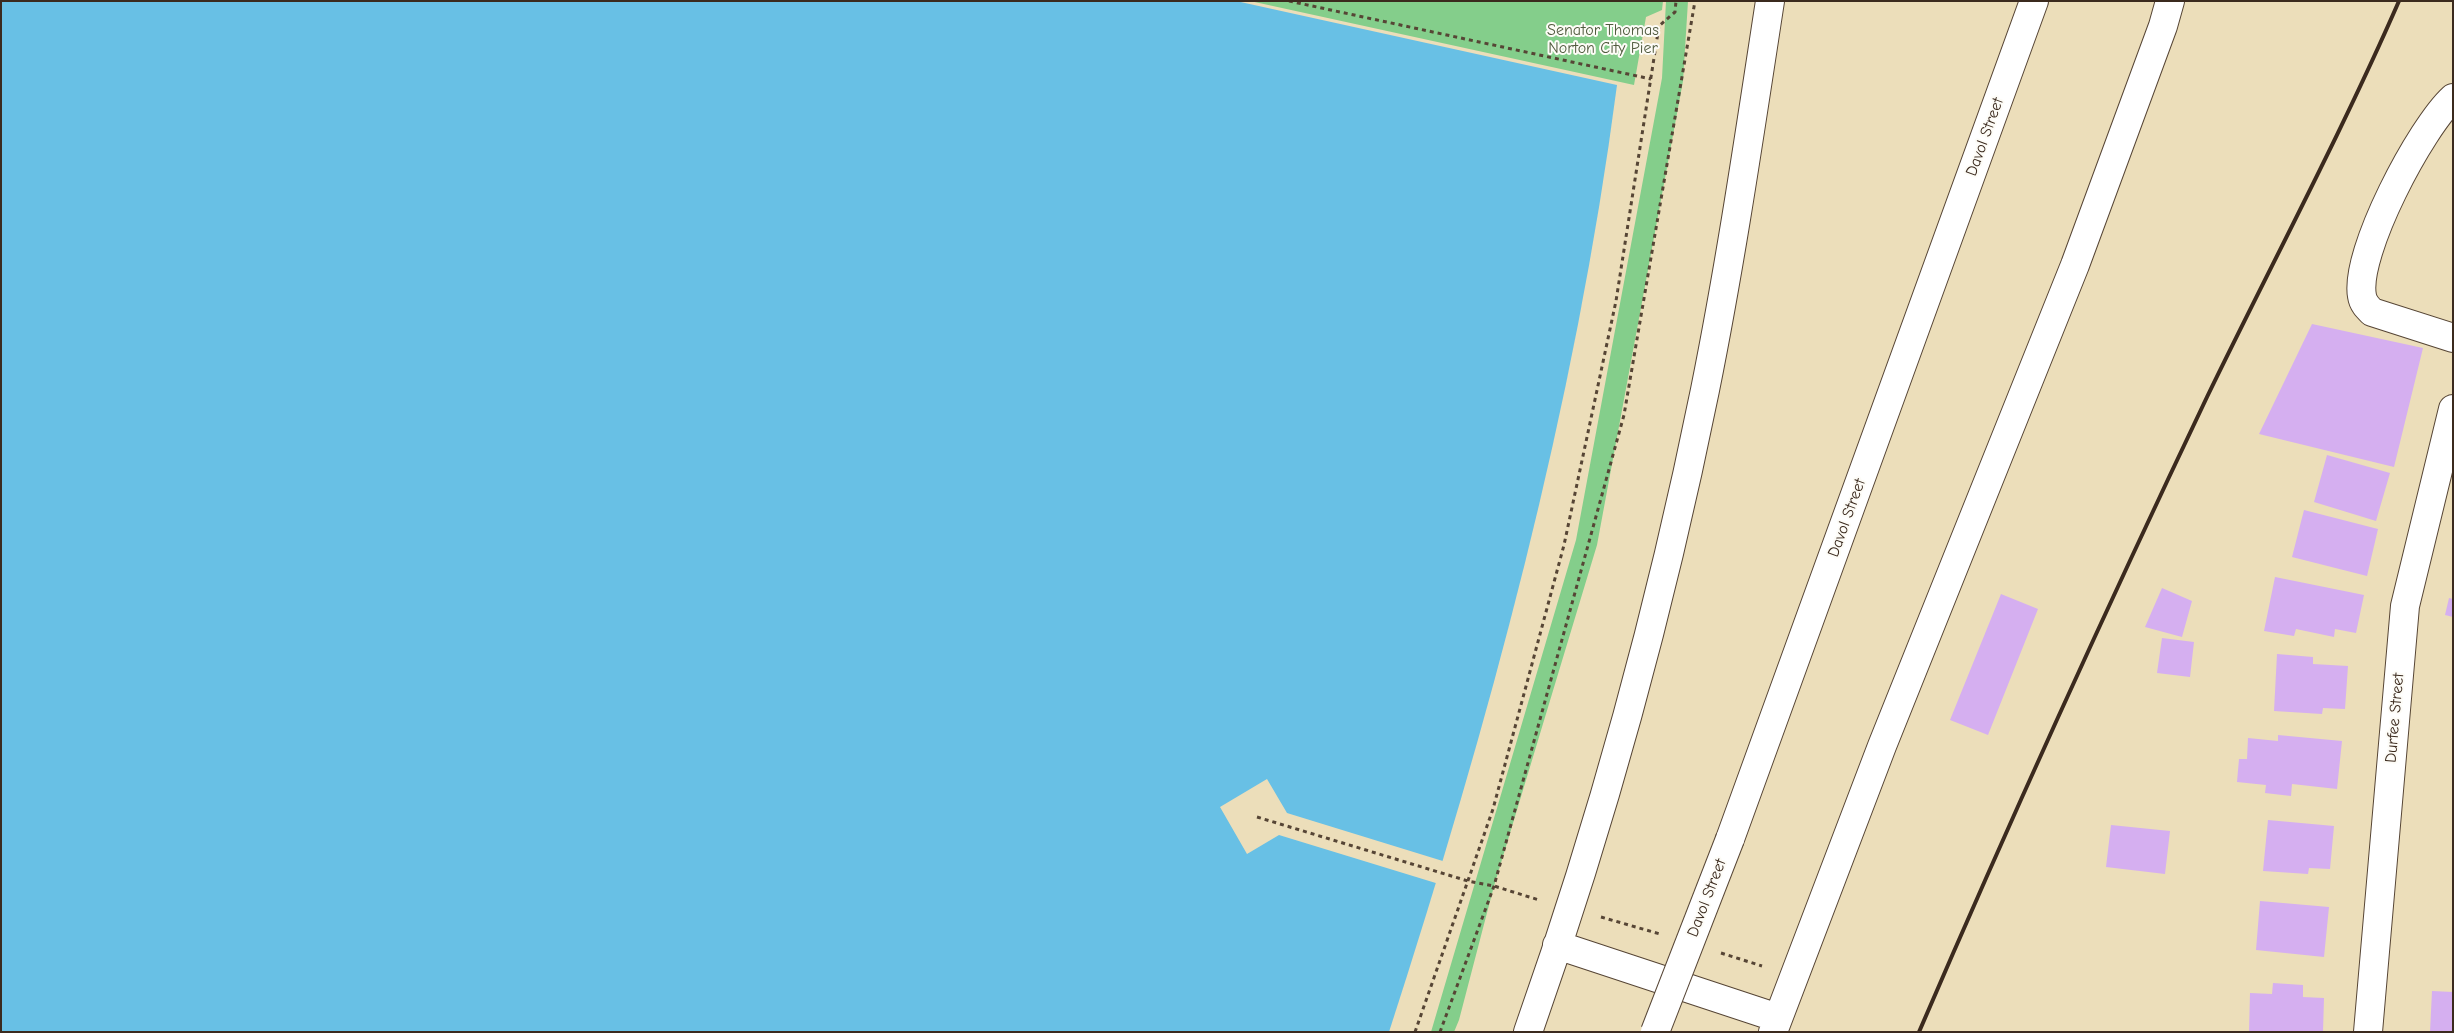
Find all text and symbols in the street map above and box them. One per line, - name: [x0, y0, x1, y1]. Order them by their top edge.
- park label: Senator Thomas Norton City Pier: [1547, 20, 1659, 58]
- street label: Davol Street: [1962, 95, 2008, 179]
- street label: Davol Street: [1824, 476, 1870, 560]
- street label: Durfee Street: [2382, 672, 2408, 764]
- street label: Davol Street: [1683, 856, 1731, 940]

